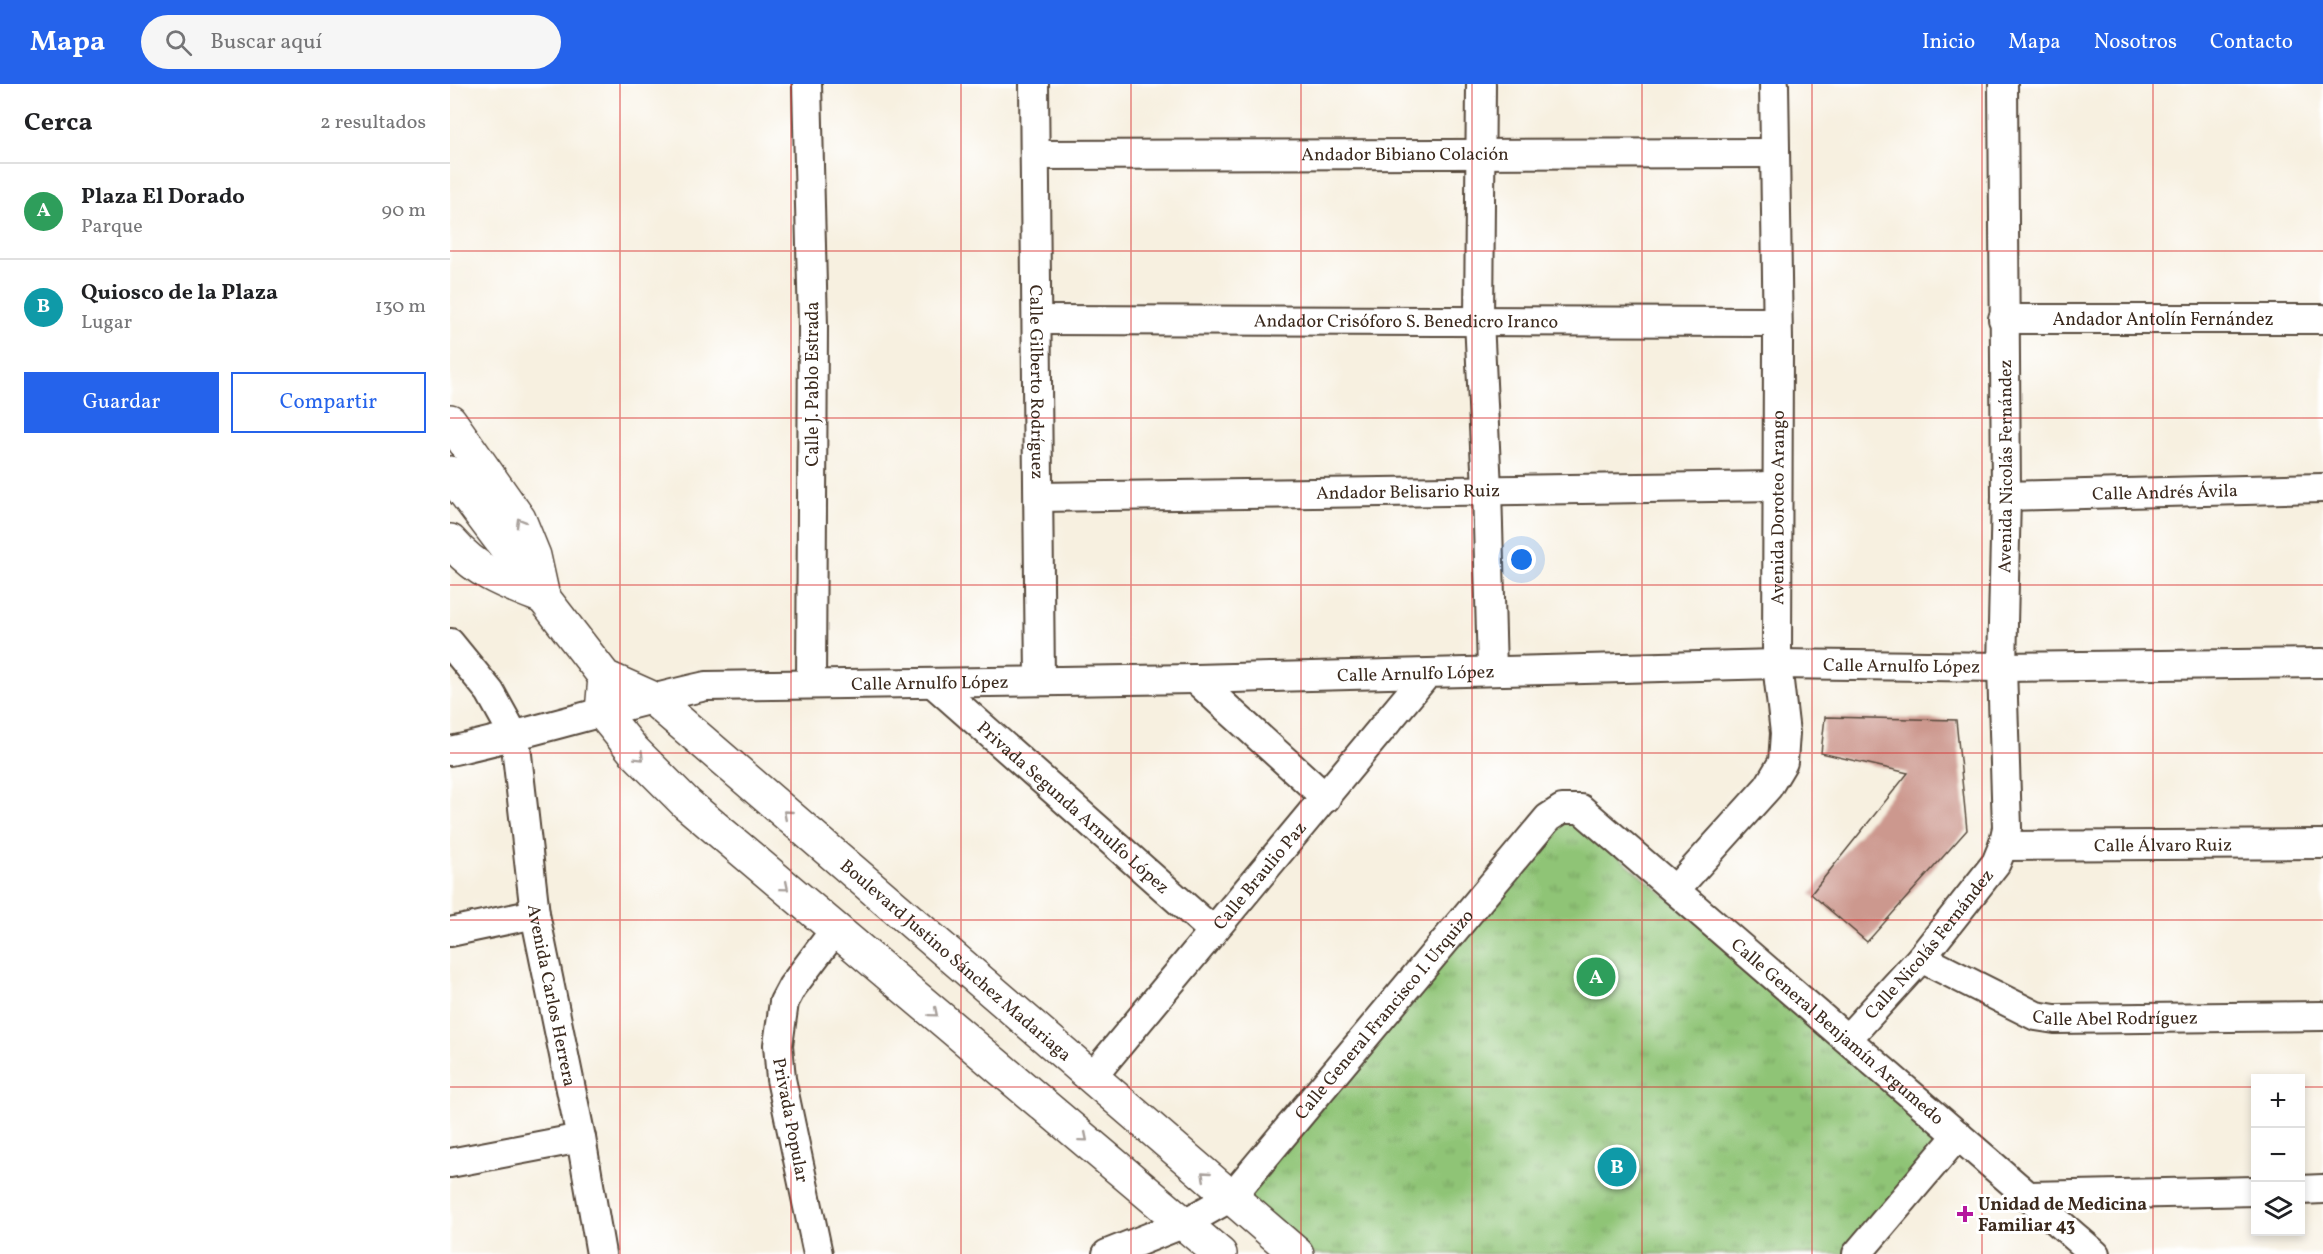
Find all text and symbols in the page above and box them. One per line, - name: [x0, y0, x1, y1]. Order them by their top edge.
- search box: [141, 15, 561, 69]
- text: Mapa: [30, 23, 105, 62]
- icon: search: [162, 26, 195, 59]
- text: Buscar aquí: [210, 27, 322, 58]
- text: Inicio: [1922, 28, 1975, 57]
- text: Mapa: [2008, 28, 2061, 57]
- text: Nosotros: [2094, 28, 2177, 57]
- text: Contacto: [2210, 28, 2293, 57]
- text: Cerca: [24, 105, 93, 141]
- text: 2 resultados: [320, 109, 426, 137]
- street label: Andador Bibiano Colación: [1301, 143, 1509, 168]
- text: Plaza El Dorado: [81, 182, 245, 213]
- text: A: [36, 197, 51, 225]
- text: 90 m: [382, 197, 426, 225]
- text: Parque: [81, 213, 143, 241]
- text: Quiosco de la Plaza: [81, 278, 278, 309]
- street label: Calle Gilberto Rodríguez: [1022, 285, 1049, 479]
- text: B: [37, 293, 50, 321]
- text: 130 m: [375, 293, 426, 321]
- street label: Calle J. Pablo Estrada: [801, 301, 826, 466]
- street label: Andador Antolín Fernández: [2052, 308, 2274, 333]
- text: Lugar: [81, 309, 132, 337]
- street label: Andador Crisóforo S. Benedicro Iranco: [1254, 310, 1558, 335]
- street label: Avenida Nicolás Fernández: [1993, 359, 2020, 573]
- button: Guardar: [24, 372, 219, 433]
- button: Compartir: [231, 372, 426, 433]
- street label: Avenida Doroteo Arango: [1766, 410, 1792, 605]
- street label: Andador Belisario Ruiz: [1316, 479, 1500, 507]
- street label: Calle Andrés Ávila: [2092, 479, 2238, 508]
- one-way arrow: [516, 518, 527, 528]
- your location: [1507, 545, 1536, 574]
- street label: Calle Arnulfo López: [1823, 654, 1980, 681]
- street label: Calle Arnulfo López: [1337, 660, 1495, 689]
- street label: Calle Arnulfo López: [851, 671, 1009, 698]
- street label: Privada Segunda Arnulfo López: [971, 716, 1174, 900]
- one-way arrow: [633, 749, 644, 760]
- one-way arrow: [783, 810, 794, 821]
- street label: Calle Braulio Paz: [1208, 817, 1313, 936]
- street label: Calle Álvaro Ruiz: [2094, 834, 2232, 859]
- street label: Boulevard Justino Sánchez Madariaga: [834, 854, 1076, 1068]
- street label: Calle Nicolás Fernández: [1860, 865, 2000, 1026]
- one-way arrow: [778, 880, 789, 891]
- street label: Avenida Carlos Herrera: [520, 903, 581, 1089]
- street label: Calle General Francisco I. Urquizo: [1290, 905, 1480, 1126]
- street label: Calle General Benjamín Argumedo: [1725, 933, 1949, 1132]
- pin: A: [1576, 954, 1616, 1000]
- street label: Calle Abel Rodríguez: [2030, 1005, 2198, 1033]
- one-way arrow: [927, 1006, 938, 1017]
- street label: Privada Popular: [765, 1056, 814, 1185]
- map controls: [2251, 1074, 2305, 1236]
- button: +: [2251, 1074, 2305, 1128]
- button: −: [2251, 1128, 2305, 1182]
- one-way arrow: [1077, 1131, 1088, 1142]
- pin: B: [1598, 1144, 1636, 1190]
- one-way arrow: [1201, 1171, 1212, 1182]
- button: layers: [2251, 1182, 2305, 1236]
- place label: Unidad de Medicina Familiar 43: [1978, 1193, 2147, 1239]
- marker: Unidad de Medicina Familiar 43: [1956, 1205, 1974, 1223]

